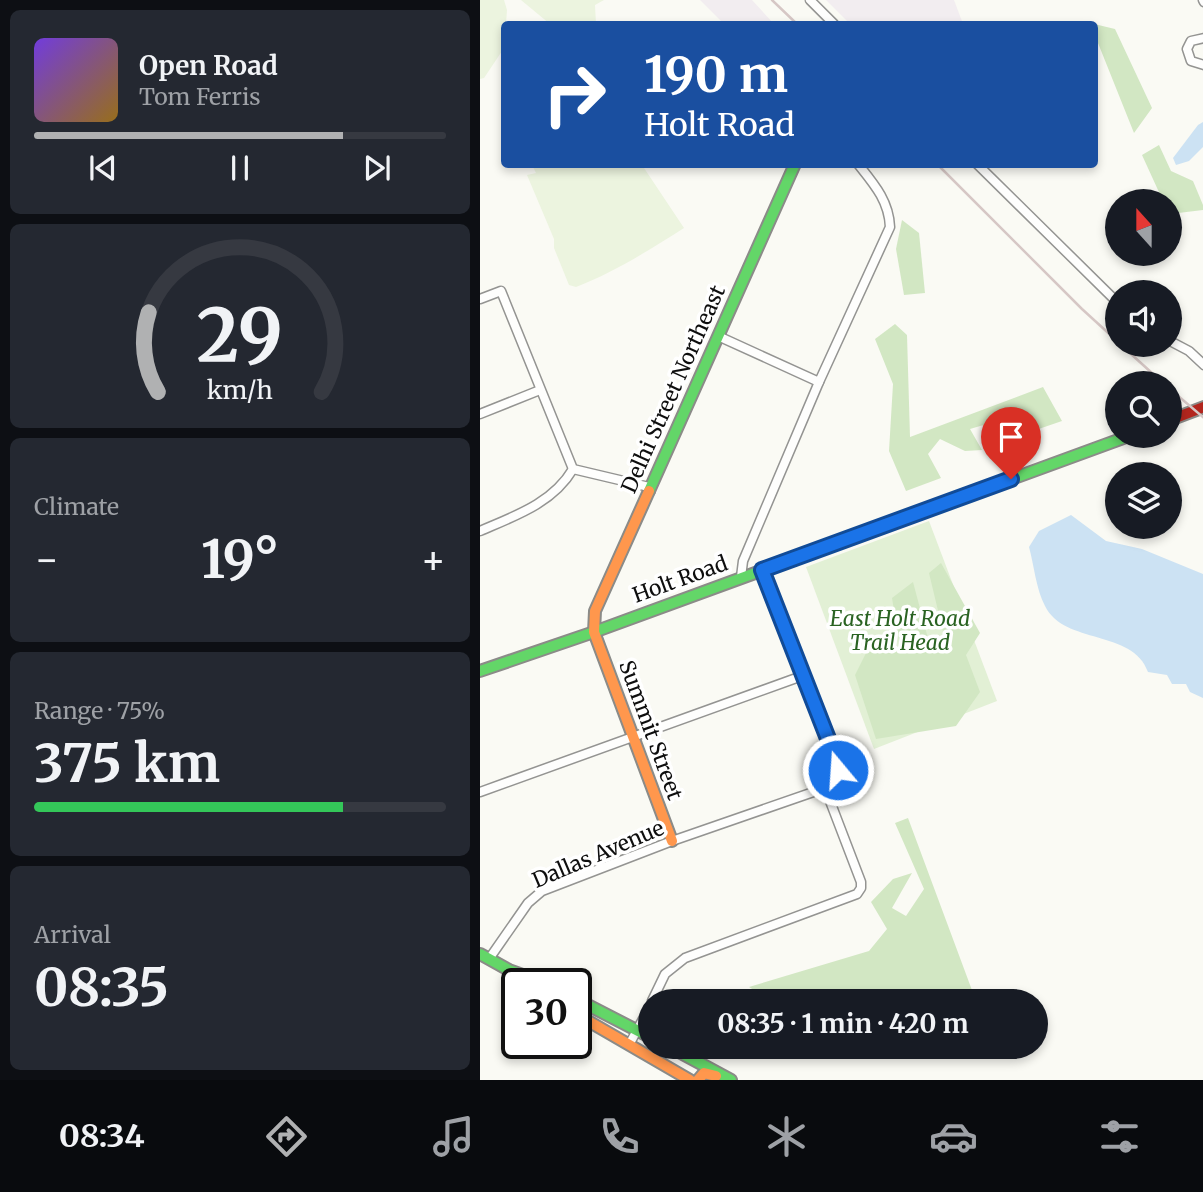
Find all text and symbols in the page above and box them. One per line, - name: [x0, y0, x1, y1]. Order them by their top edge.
- text: 190 m: [644, 44, 788, 105]
- text: Open Road: [139, 49, 278, 82]
- icon: right: [529, 49, 620, 140]
- text: Tom Ferris: [139, 82, 261, 111]
- text: Holt Road: [644, 105, 795, 145]
- icon: previous: [84, 149, 122, 187]
- icon: pause: [221, 149, 259, 187]
- icon: next: [358, 149, 396, 187]
- north arrow: [1105, 189, 1182, 266]
- map controls: [1105, 189, 1182, 539]
- button: sound: [1105, 280, 1182, 357]
- street label: Delhi Street Northeast: [615, 281, 731, 497]
- text: 29: [197, 290, 283, 382]
- button: search: [1105, 371, 1182, 448]
- text: km/h: [207, 374, 273, 406]
- pin: [981, 407, 1041, 479]
- icon: arrive: [992, 418, 1030, 456]
- button: layers: [1105, 462, 1182, 539]
- text: Climate: [34, 492, 119, 521]
- text: 19°: [201, 527, 279, 592]
- text: −: [34, 536, 59, 583]
- text: +: [421, 536, 446, 583]
- street label: Holt Road: [629, 549, 731, 609]
- park label: East Holt Road Trail Head: [830, 605, 970, 656]
- street label: Summit Street: [613, 656, 689, 804]
- text: Range · 75%: [34, 696, 165, 725]
- text: 375 km: [34, 731, 220, 796]
- position arrow: [801, 733, 875, 807]
- street label: Dallas Avenue: [528, 814, 668, 894]
- text: Arrival: [34, 920, 111, 949]
- text: 08:35: [34, 955, 169, 1020]
- speed limit sign: 30: [501, 968, 592, 1059]
- text: 08:35 · 1 min · 420 m: [717, 1007, 969, 1040]
- icon: directions: [262, 1112, 311, 1161]
- icon: music: [429, 1112, 478, 1161]
- icon: phone: [595, 1112, 644, 1161]
- icon: climate: [762, 1112, 811, 1161]
- icon: car: [929, 1112, 978, 1161]
- icon: filters: [1095, 1112, 1144, 1161]
- text: 08:34: [59, 1116, 145, 1156]

